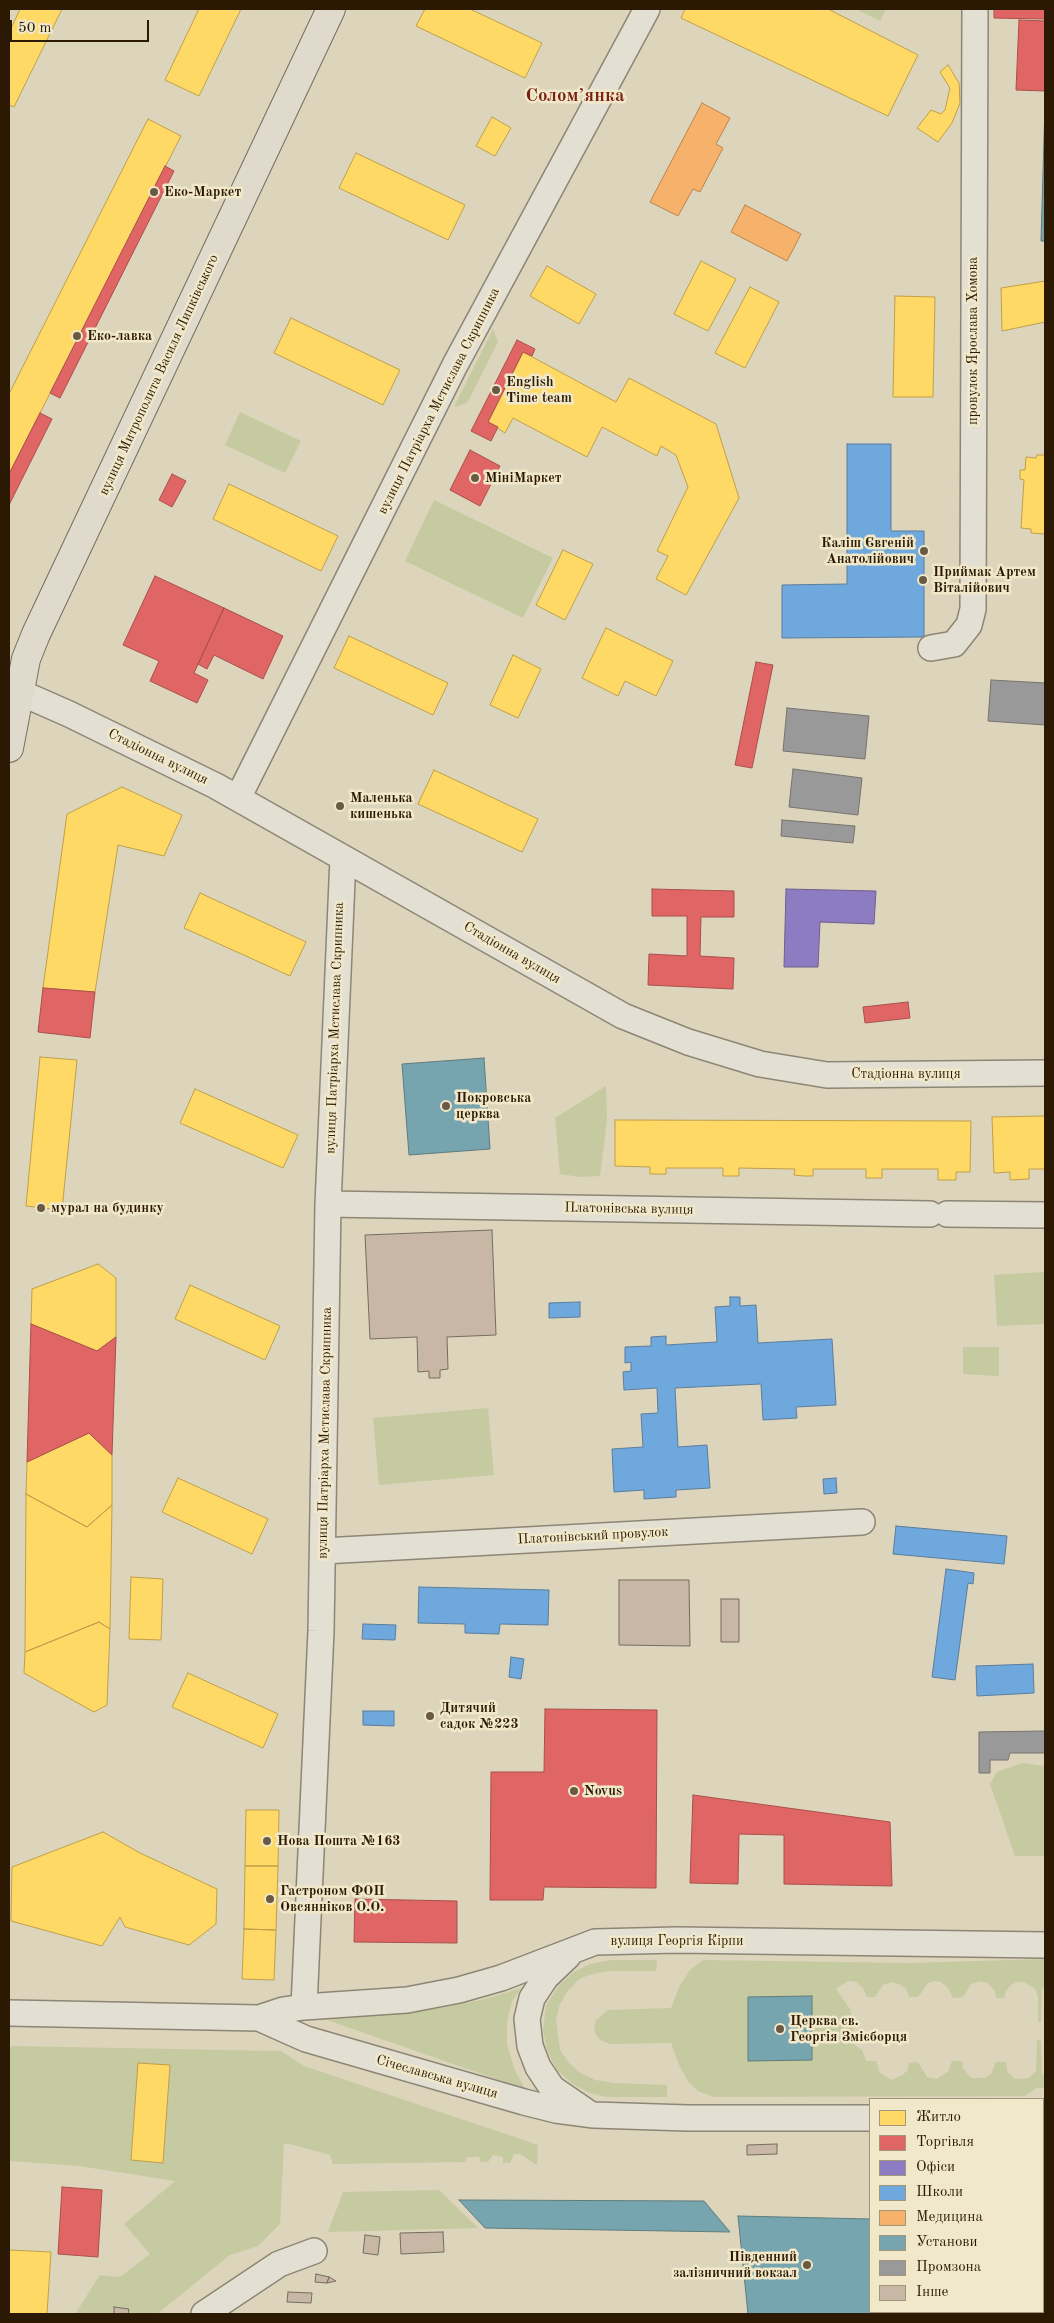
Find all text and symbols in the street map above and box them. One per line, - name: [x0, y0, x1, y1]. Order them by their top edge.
- scale bar: [12, 10, 151, 42]
- text: 50 m: [18, 21, 52, 36]
- district label: Соломʼянка: [525, 85, 625, 107]
- place label: Еко-Маркет: [164, 184, 241, 200]
- marker: Еко-Маркет: [148, 186, 160, 198]
- street label: вулиця Митрополита Василя Липківського: [96, 252, 222, 498]
- street label: провулок Ярослава Хомова: [965, 257, 981, 425]
- street label: вулиця Патріарха Мстислава Скрипника: [374, 285, 504, 517]
- place label: Еко-лавка: [87, 328, 152, 344]
- marker: Еко-лавка: [71, 330, 83, 342]
- place label: English Time team: [506, 374, 572, 407]
- marker: English Time team: [490, 384, 502, 396]
- place label: МініМаркет: [485, 470, 562, 486]
- marker: МініМаркет: [469, 472, 481, 484]
- place label: Каліш Євгеній Анатолійович: [821, 535, 914, 568]
- marker: Каліш Євгеній Анатолійович: [918, 545, 930, 557]
- place label: Приймак Артем Віталійович: [933, 564, 1036, 596]
- marker: Приймак Артем Віталійович: [917, 574, 929, 586]
- street label: Стадіонна вулиця: [105, 725, 211, 789]
- place label: Маленька кишенька: [350, 790, 413, 822]
- marker: Маленька кишенька: [334, 800, 346, 812]
- street label: вулиця Патріарха Мстислава Скрипника: [322, 902, 348, 1154]
- street label: Стадіонна вулиця: [460, 918, 564, 988]
- street label: Стадіонна вулиця: [851, 1066, 961, 1082]
- place label: Покровська церква: [456, 1090, 531, 1122]
- marker: Покровська церква: [440, 1100, 452, 1112]
- street label: Платонівська вулиця: [564, 1199, 694, 1219]
- place label: мурал на будинку: [51, 1200, 164, 1216]
- marker: мурал на будинку: [35, 1202, 47, 1214]
- street label: вулиця Патріарха Мстислава Скрипника: [314, 1307, 336, 1559]
- street label: Платонівський провулок: [517, 1524, 669, 1548]
- place label: Дитячий садок №223: [440, 1700, 519, 1732]
- marker: Дитячий садок №223: [424, 1710, 436, 1722]
- place label: Novus: [584, 1783, 622, 1799]
- marker: Novus: [568, 1785, 580, 1797]
- place label: Нова Пошта №163: [277, 1833, 400, 1849]
- marker: Нова Пошта №163: [261, 1835, 273, 1847]
- place label: Гастроном ФОП Овсянніков О.О.: [280, 1883, 385, 1915]
- marker: Гастроном ФОП Овсянніков О.О.: [264, 1893, 276, 1905]
- street label: вулиця Георгія Кірпи: [610, 1933, 744, 1949]
- place label: Церква св. Георгія Змієборця: [790, 2013, 907, 2045]
- marker: Церква св. Георгія Змієборця: [774, 2023, 786, 2035]
- street label: Січеславська вулиця: [374, 2052, 500, 2102]
- legend: [869, 2098, 1044, 2313]
- text: Житло: [916, 2110, 961, 2125]
- text: Торгівля: [916, 2135, 974, 2150]
- text: Офіси: [916, 2160, 955, 2175]
- text: Школи: [916, 2185, 963, 2200]
- text: Медицина: [916, 2210, 983, 2225]
- text: Установи: [916, 2235, 978, 2250]
- place label: Південний залізничний вокзал: [673, 2249, 797, 2282]
- marker: Південний залізничний вокзал: [801, 2259, 813, 2271]
- text: Промзона: [916, 2260, 981, 2275]
- text: Інше: [916, 2285, 948, 2300]

